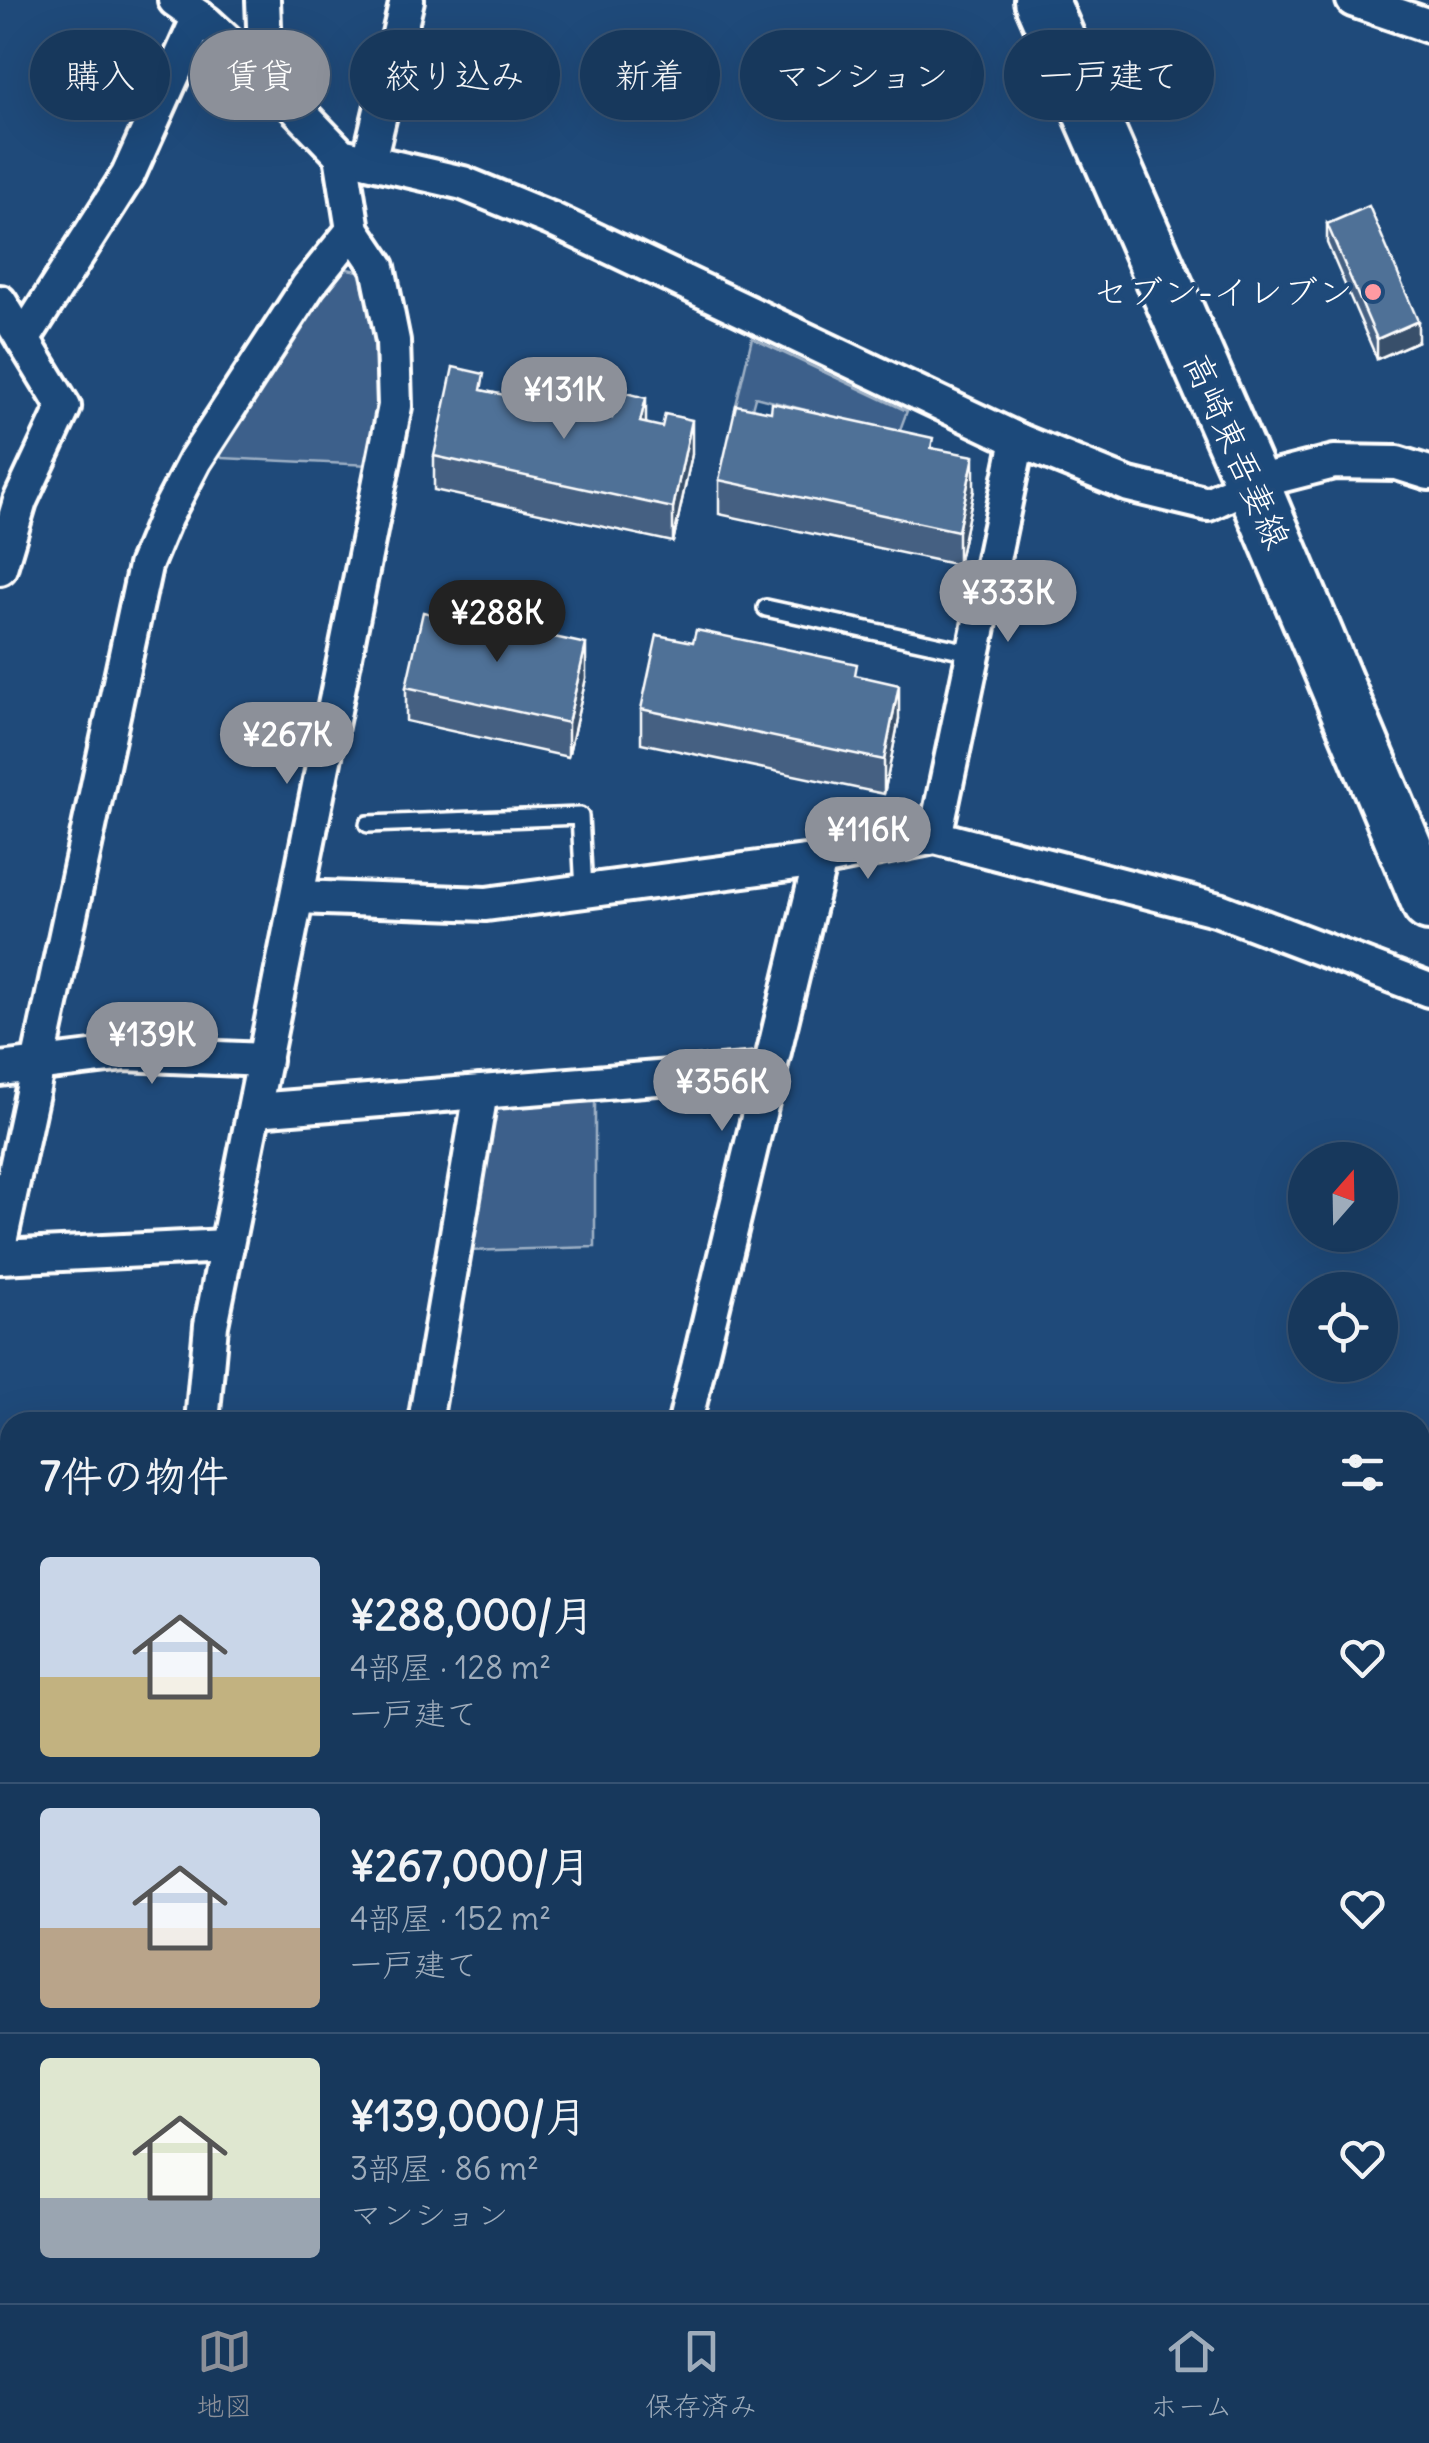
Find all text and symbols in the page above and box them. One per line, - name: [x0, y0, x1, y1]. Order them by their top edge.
- chip: 購入: [30, 30, 170, 120]
- chip: 賃貸: [190, 30, 330, 120]
- chip: 絞り込み: [350, 30, 560, 120]
- chip: 新着: [580, 30, 720, 120]
- chip: マンション: [740, 30, 984, 120]
- chip: 一戸建て: [1004, 30, 1214, 120]
- place label: セブン-イレブン: [1093, 269, 1353, 313]
- marker: セブン-イレブン: [1362, 281, 1384, 303]
- street label: 高崎東吾妻線: [1175, 346, 1301, 555]
- pin: ¥131K: [494, 357, 634, 442]
- text: ¥131K: [523, 369, 605, 410]
- pin: ¥333K: [938, 560, 1078, 645]
- text: ¥333K: [961, 572, 1055, 613]
- pin: ¥288K: [427, 580, 567, 665]
- text: ¥288K: [451, 592, 543, 633]
- pin: ¥267K: [217, 702, 357, 787]
- text: ¥267K: [242, 714, 332, 755]
- pin: ¥116K: [798, 797, 938, 882]
- text: ¥116K: [827, 809, 909, 850]
- pin: ¥139K: [82, 1002, 222, 1087]
- text: ¥139K: [108, 1014, 196, 1055]
- pin: ¥356K: [652, 1049, 792, 1134]
- text: ¥356K: [675, 1061, 769, 1102]
- north arrow: [1288, 1142, 1398, 1252]
- map controls: [1288, 1142, 1398, 1382]
- button: locate: [1288, 1272, 1398, 1382]
- icon: filters: [1335, 1445, 1390, 1500]
- text: 7件の物件: [40, 1450, 229, 1502]
- text: ¥288,000/月: [350, 1589, 594, 1641]
- icon: home: [120, 1597, 240, 1717]
- icon: heart: [1335, 1630, 1390, 1685]
- text: 4部屋 · 128 m²: [350, 1647, 551, 1688]
- text: 一戸建て: [350, 1693, 478, 1734]
- text: ¥267,000/月: [350, 1840, 591, 1892]
- icon: home: [120, 1848, 240, 1968]
- icon: heart: [1335, 1881, 1390, 1936]
- text: 4部屋 · 152 m²: [350, 1898, 551, 1939]
- text: 一戸建て: [350, 1944, 478, 1985]
- text: ¥139,000/月: [350, 2090, 587, 2142]
- icon: home: [120, 2098, 240, 2218]
- icon: heart: [1335, 2131, 1390, 2186]
- text: 3部屋 · 86 m²: [350, 2148, 539, 2189]
- text: マンション: [350, 2194, 509, 2235]
- tab: 地図: [196, 2324, 252, 2424]
- tab: 保存済み: [645, 2324, 757, 2424]
- tab: ホーム: [1150, 2324, 1233, 2424]

